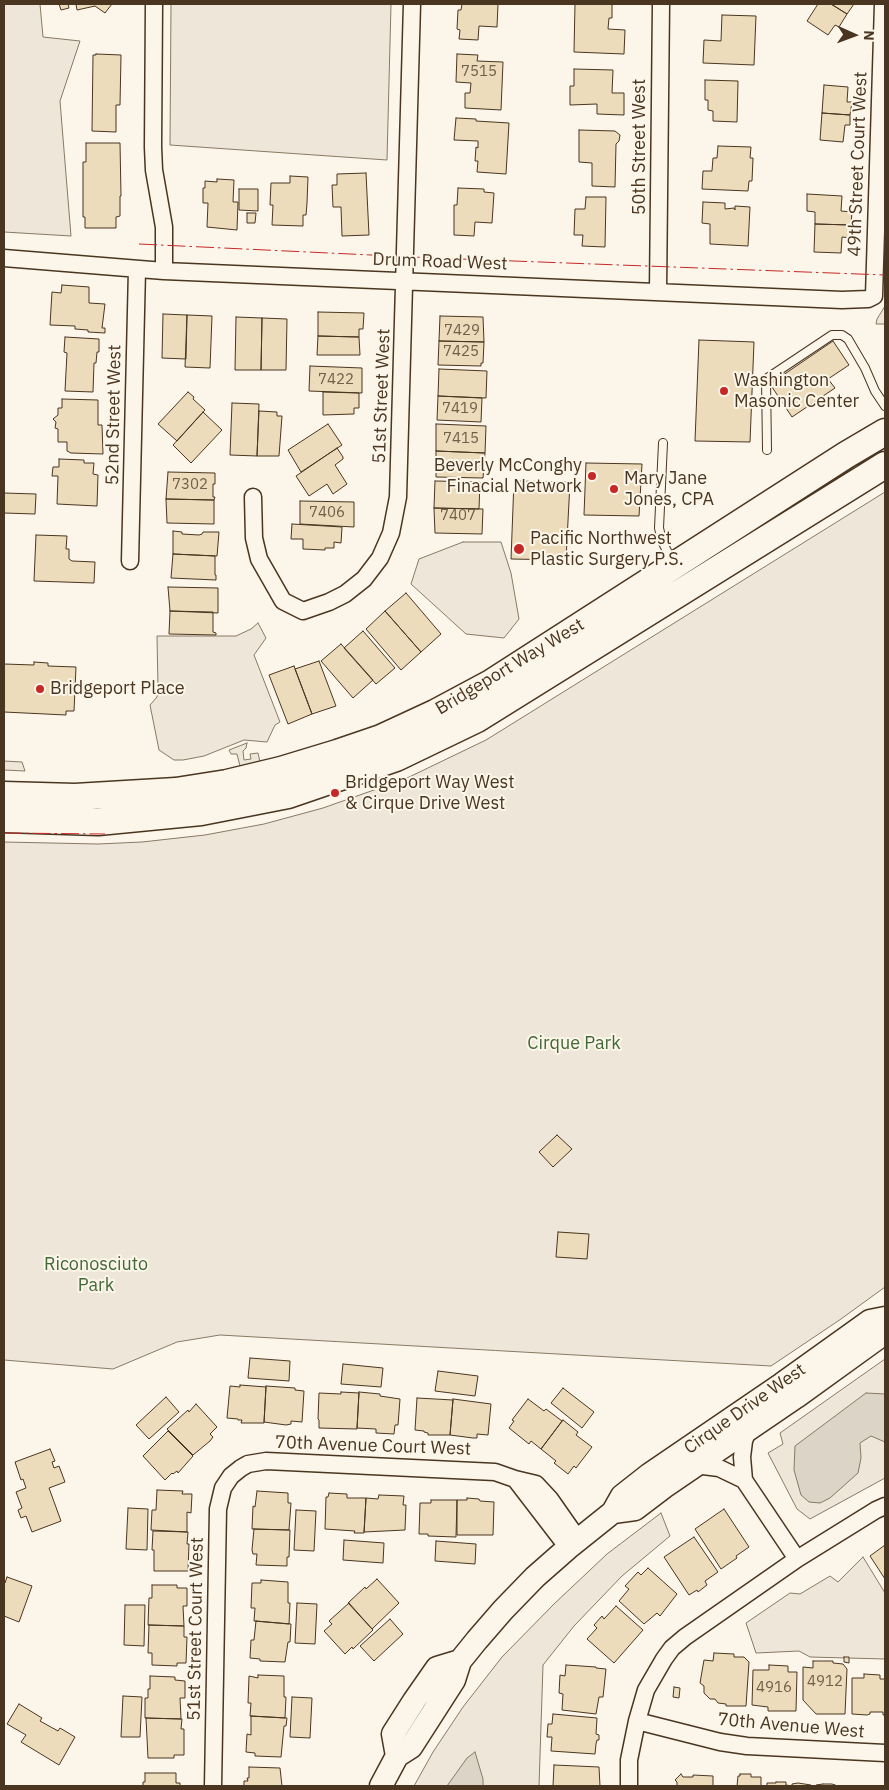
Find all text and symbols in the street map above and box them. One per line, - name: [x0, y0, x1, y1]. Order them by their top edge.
- north arrow: [829, 10, 879, 60]
- text: N: [860, 30, 878, 41]
- house number: 7515: [461, 63, 497, 81]
- street label: 49th Street Court West: [844, 71, 872, 257]
- street label: 50th Street West: [629, 79, 651, 215]
- street label: Drum Road West: [372, 249, 508, 275]
- house number: 7429: [444, 322, 480, 340]
- street label: 51st Street West: [369, 328, 395, 464]
- house number: 7425: [443, 343, 479, 361]
- street label: 52nd Street West: [102, 344, 126, 486]
- place label: Washington Masonic Center: [734, 370, 859, 412]
- house number: 7422: [318, 371, 354, 389]
- marker: Washington Masonic Center: [718, 385, 730, 397]
- house number: 7419: [442, 400, 478, 418]
- house number: 7415: [443, 430, 479, 448]
- place label: Beverly McConghy Finacial Network: [434, 455, 582, 498]
- place label: Mary Jane Jones, CPA: [624, 468, 714, 510]
- marker: Beverly McConghy Finacial Network: [586, 470, 598, 482]
- house number: 7302: [172, 476, 208, 494]
- marker: Mary Jane Jones, CPA: [608, 483, 620, 495]
- house number: 7406: [309, 504, 345, 522]
- house number: 7407: [440, 507, 476, 525]
- place label: Pacific Northwest Plastic Surgery P.S.: [530, 528, 684, 570]
- marker: Pacific Northwest Plastic Surgery P.S.: [512, 542, 526, 556]
- street label: Bridgeport Way West: [432, 614, 588, 720]
- place label: Bridgeport Place: [50, 678, 185, 700]
- marker: Bridgeport Place: [34, 683, 46, 695]
- place label: Bridgeport Way West & Cirque Drive West: [345, 772, 515, 814]
- marker: Bridgeport Way West & Cirque Drive West: [329, 787, 341, 799]
- park label: Cirque Park: [527, 1033, 621, 1055]
- park label: Riconosciuto Park: [44, 1254, 148, 1296]
- street label: Cirque Drive West: [680, 1359, 810, 1459]
- street label: 70th Avenue Court West: [275, 1432, 471, 1460]
- street label: 51st Street Court West: [184, 1537, 208, 1721]
- house number: 4912: [807, 1673, 843, 1691]
- house number: 4916: [756, 1679, 792, 1697]
- street label: 70th Avenue West: [717, 1709, 865, 1743]

